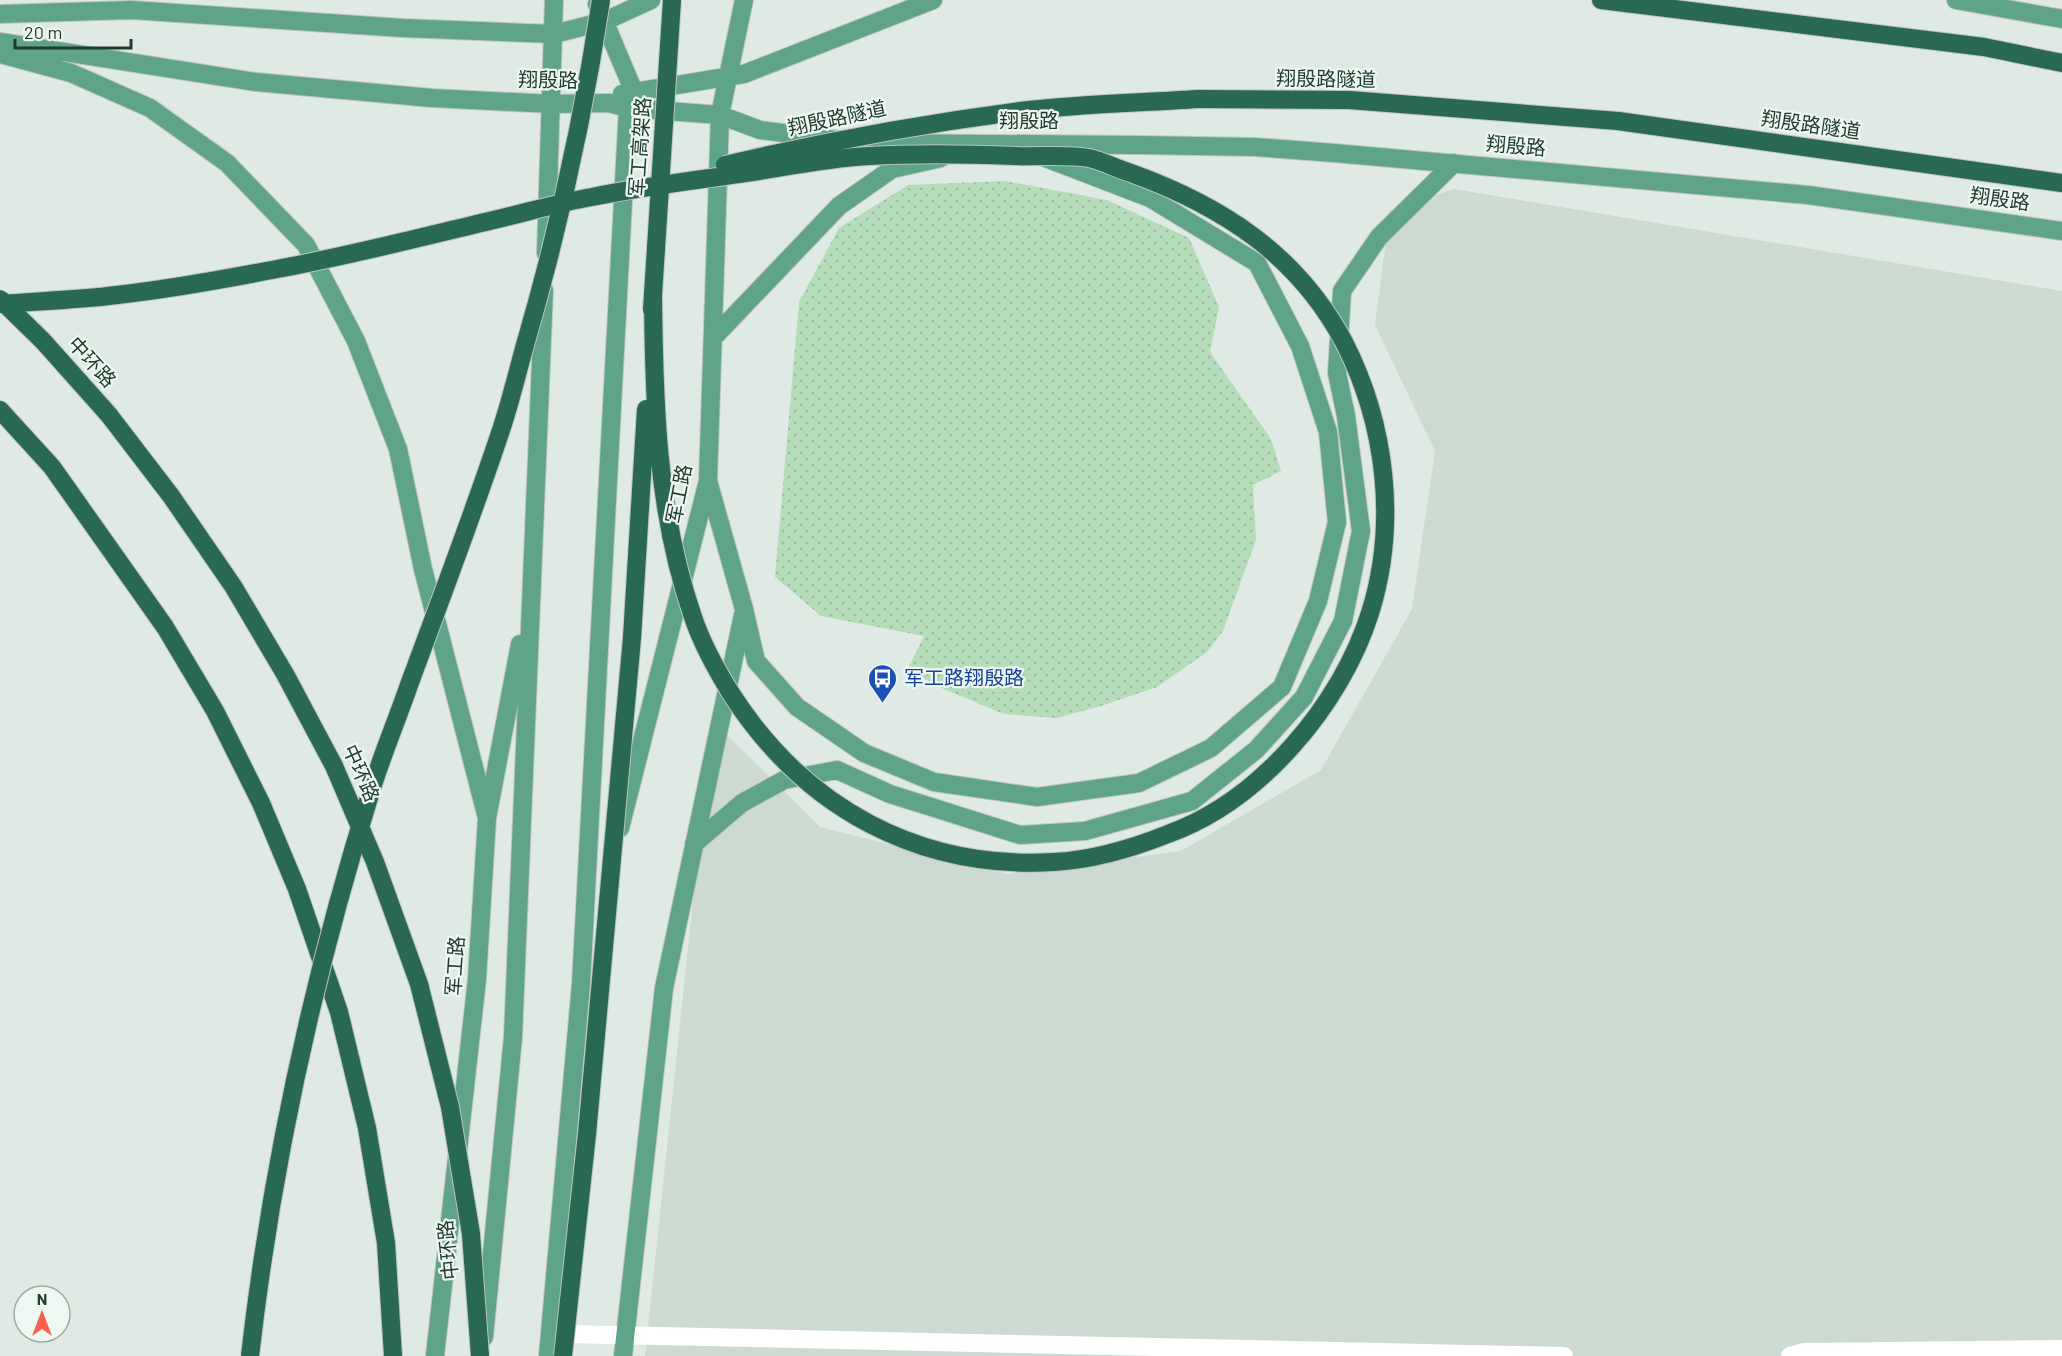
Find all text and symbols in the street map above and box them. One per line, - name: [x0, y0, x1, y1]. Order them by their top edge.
- scale bar: [15, 12, 130, 50]
- text: 20 m: [24, 21, 62, 43]
- street label: 翔殷路隧道: [1276, 65, 1376, 91]
- street label: 翔殷路: [518, 66, 578, 92]
- street label: 翔殷路隧道: [785, 95, 888, 139]
- street label: 军工高架路: [624, 96, 654, 198]
- street label: 翔殷路隧道: [1760, 105, 1862, 143]
- street label: 翔殷路: [999, 108, 1059, 132]
- street label: 翔殷路: [1485, 130, 1547, 160]
- street label: 翔殷路: [1969, 182, 2032, 214]
- street label: 中环路: [64, 331, 122, 392]
- street label: 军工路: [661, 462, 696, 526]
- bus stop icon: 军工路翔殷路: [867, 662, 899, 704]
- place label: 军工路翔殷路: [904, 665, 1024, 689]
- street label: 中环路: [339, 740, 385, 805]
- street label: 军工路: [440, 935, 468, 997]
- street label: 中环路: [432, 1219, 462, 1281]
- north arrow: [12, 1284, 72, 1344]
- text: N: [37, 1289, 47, 1308]

